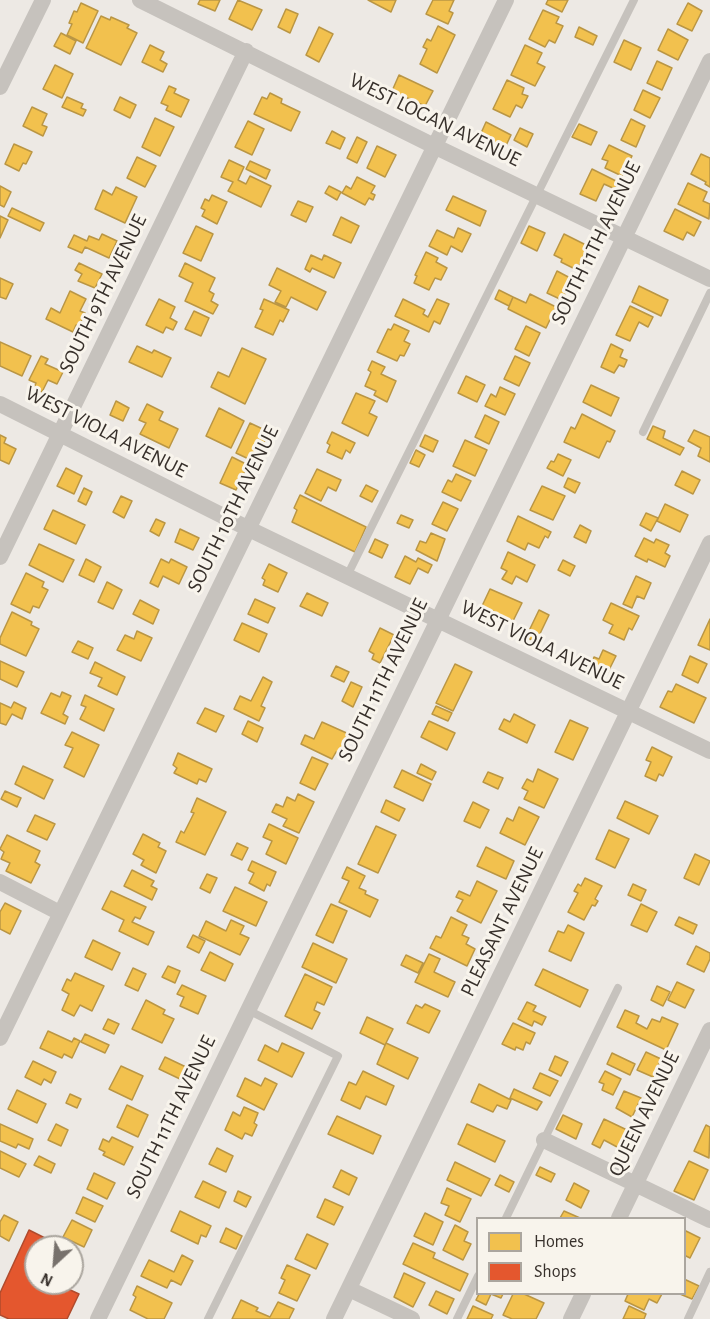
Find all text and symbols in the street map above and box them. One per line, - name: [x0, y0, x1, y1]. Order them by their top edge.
- street label: WEST LOGAN AVENUE: [345, 68, 525, 172]
- street label: SOUTH 11TH AVENUE: [546, 157, 646, 329]
- street label: SOUTH 9TH AVENUE: [54, 210, 152, 378]
- street label: WEST VIOLA AVENUE: [21, 380, 191, 484]
- street label: SOUTH 10TH AVENUE: [182, 422, 284, 596]
- street label: SOUTH 11TH AVENUE: [333, 594, 433, 766]
- street label: WEST VIOLA AVENUE: [456, 595, 628, 695]
- street label: PLEASANT AVENUE: [455, 843, 549, 1001]
- street label: SOUTH 11TH AVENUE: [121, 1031, 221, 1203]
- street label: QUEEN AVENUE: [603, 1047, 685, 1181]
- legend: [476, 1217, 686, 1295]
- text: Homes: [534, 1233, 584, 1251]
- north arrow: [24, 1235, 84, 1295]
- text: Shops: [534, 1263, 576, 1281]
- text: N: [38, 1270, 55, 1289]

